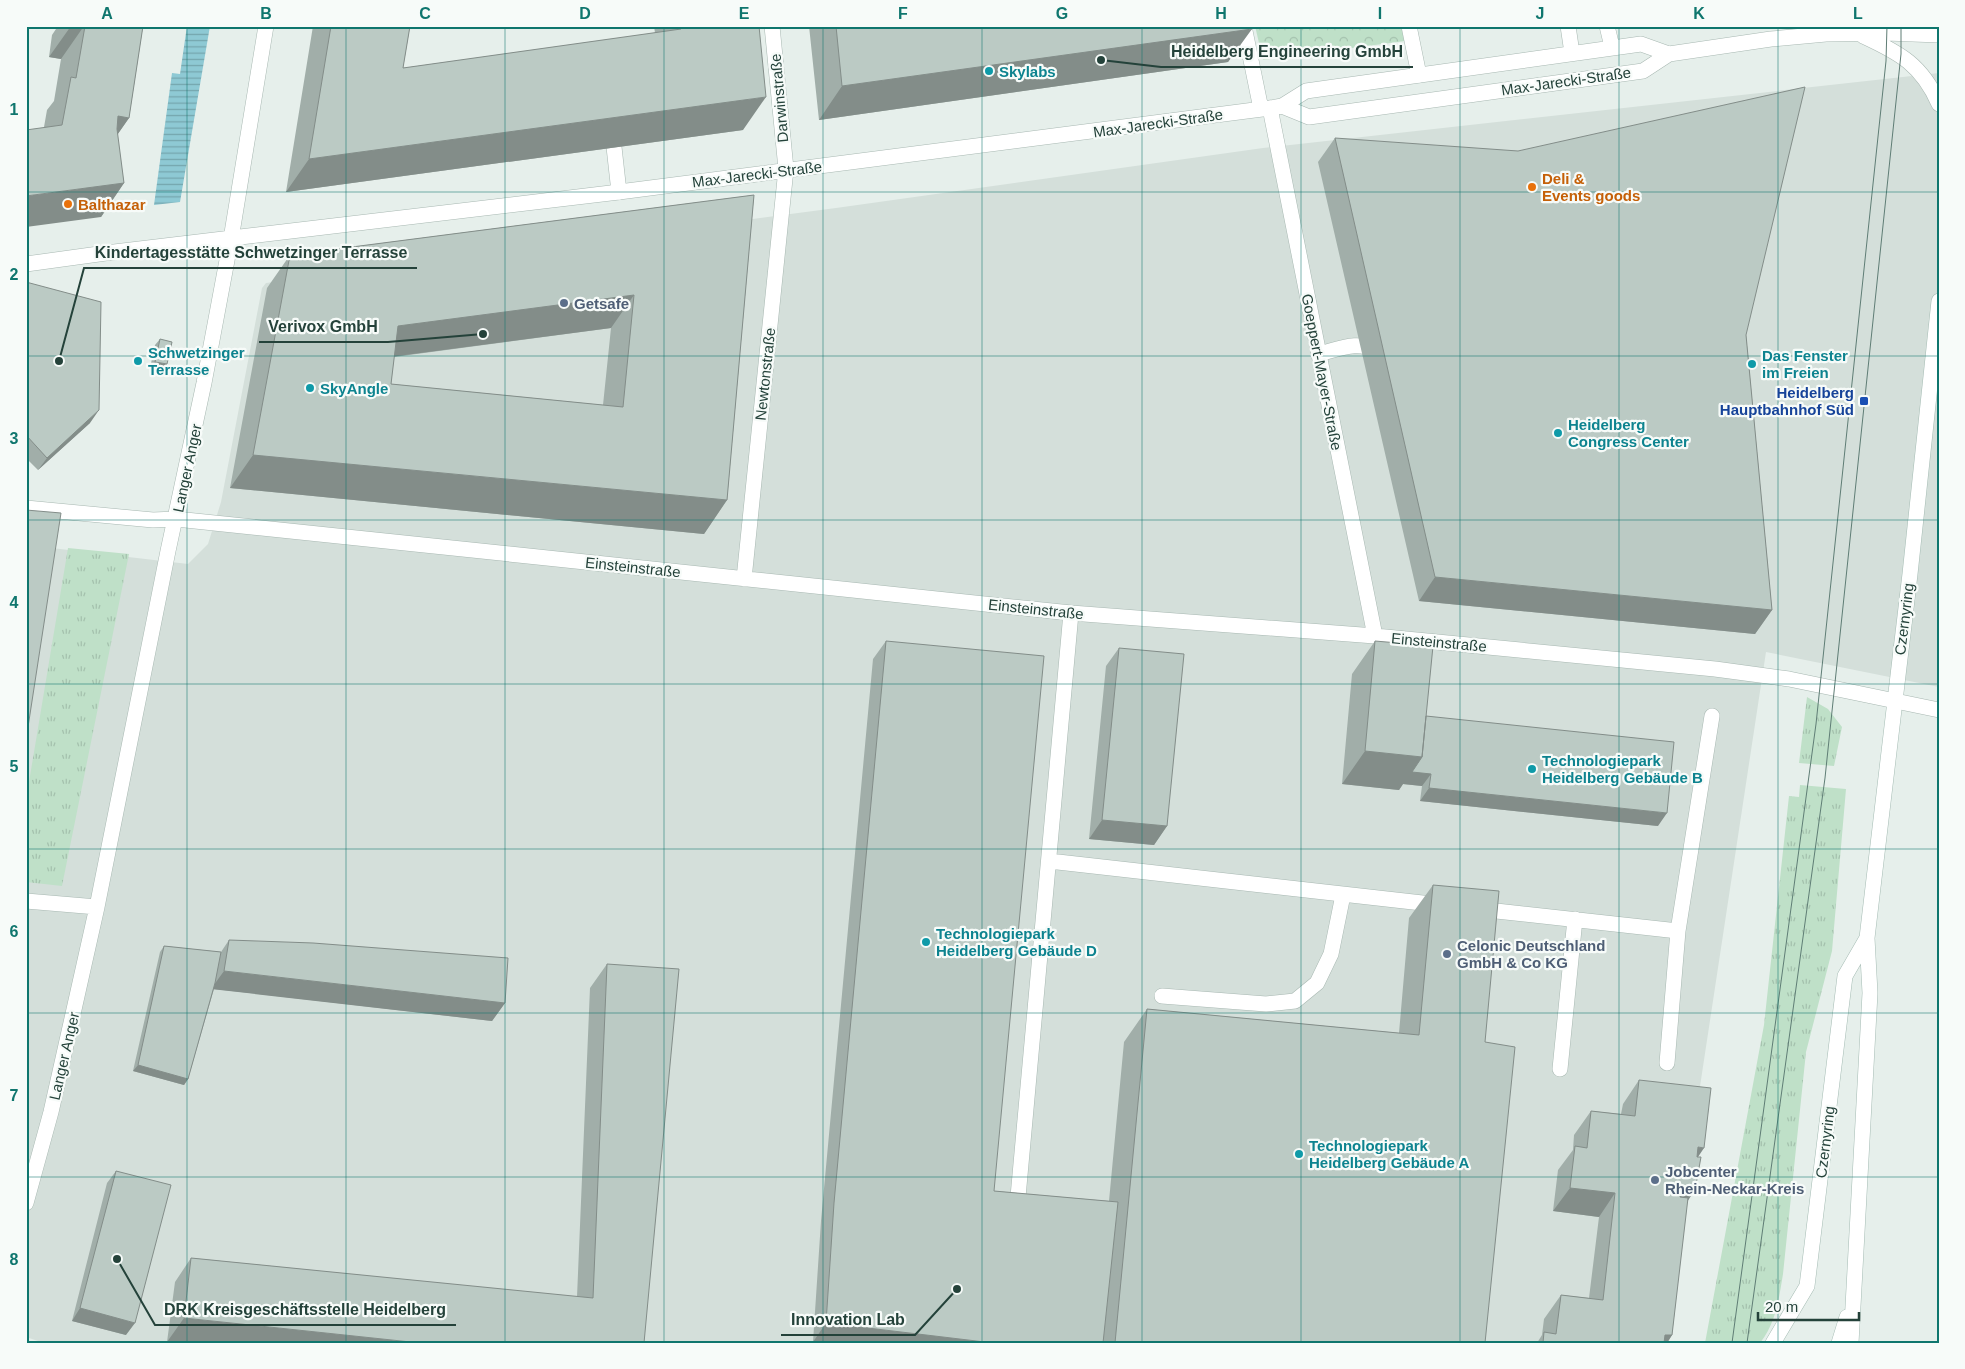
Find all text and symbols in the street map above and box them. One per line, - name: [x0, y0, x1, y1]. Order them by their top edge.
- text: A: [101, 5, 113, 22]
- text: B: [260, 5, 272, 22]
- text: C: [419, 5, 431, 22]
- text: D: [579, 5, 591, 22]
- text: E: [739, 5, 750, 22]
- text: F: [898, 5, 908, 22]
- text: G: [1056, 5, 1068, 22]
- text: H: [1215, 5, 1227, 22]
- text: I: [1378, 5, 1382, 22]
- text: J: [1536, 5, 1544, 22]
- text: K: [1693, 5, 1705, 22]
- text: L: [1853, 5, 1863, 22]
- callout: Heidelberg Engineering GmbH: [1161, 36, 1413, 67]
- text: Heidelberg Engineering GmbH: [1171, 43, 1403, 60]
- street label: Darwinstraße: [767, 53, 791, 143]
- place label: Skylabs: [999, 63, 1056, 80]
- street label: Max-Jarecki-Straße: [1500, 63, 1632, 99]
- marker: Skylabs: [983, 65, 995, 77]
- text: 1: [10, 101, 19, 118]
- street label: Max-Jarecki-Straße: [1092, 105, 1224, 141]
- street label: Max-Jarecki-Straße: [691, 158, 823, 190]
- place label: Deli & Events goods: [1542, 170, 1640, 204]
- marker: Deli & Events goods: [1526, 181, 1538, 193]
- place label: Balthazar: [78, 196, 146, 213]
- marker: Balthazar: [62, 198, 74, 210]
- callout: Kindertagesstätte Schwetzinger Terrasse: [84, 237, 417, 268]
- text: Kindertagesstätte Schwetzinger Terrasse: [95, 244, 407, 261]
- text: 2: [10, 266, 19, 283]
- street label: Goeppert-Mayer-Straße: [1298, 292, 1346, 452]
- place label: Getsafe: [574, 295, 629, 312]
- marker: Getsafe: [558, 297, 570, 309]
- callout: Verivox GmbH: [259, 311, 388, 342]
- text: Verivox GmbH: [268, 318, 378, 335]
- street label: Newtonstraße: [752, 327, 778, 421]
- place label: Schwetzinger Terrasse: [148, 344, 245, 378]
- place label: Das Fenster im Freien: [1762, 347, 1848, 381]
- marker: Schwetzinger Terrasse: [132, 355, 144, 367]
- marker: Das Fenster im Freien: [1746, 358, 1758, 370]
- place label: SkyAngle: [320, 380, 388, 397]
- marker: SkyAngle: [304, 382, 316, 394]
- place label: Heidelberg Hauptbahnhof Süd: [1720, 384, 1854, 418]
- marker: Heidelberg Hauptbahnhof Süd: [1858, 395, 1870, 407]
- place label: Heidelberg Congress Center: [1568, 416, 1689, 450]
- street label: Langer Anger: [169, 422, 205, 514]
- marker: Heidelberg Congress Center: [1552, 427, 1564, 439]
- text: 3: [10, 430, 19, 447]
- street label: Einsteinstraße: [584, 554, 682, 580]
- street label: Czernyring: [1891, 582, 1917, 656]
- text: 4: [10, 594, 19, 611]
- street label: Einsteinstraße: [987, 596, 1085, 622]
- street label: Einsteinstraße: [1391, 629, 1487, 655]
- place label: Technologiepark Heidelberg Gebäude B: [1542, 752, 1703, 786]
- text: 5: [10, 758, 19, 775]
- marker: Technologiepark Heidelberg Gebäude B: [1526, 763, 1538, 775]
- text: 6: [10, 923, 19, 940]
- place label: Technologiepark Heidelberg Gebäude D: [936, 925, 1097, 959]
- marker: Technologiepark Heidelberg Gebäude D: [920, 936, 932, 948]
- place label: Celonic Deutschland GmbH & Co KG: [1457, 937, 1605, 971]
- marker: Celonic Deutschland GmbH & Co KG: [1441, 948, 1453, 960]
- street label: Langer Anger: [46, 1010, 82, 1102]
- text: 7: [10, 1087, 19, 1104]
- street label: Czernyring: [1812, 1105, 1838, 1179]
- place label: Technologiepark Heidelberg Gebäude A: [1309, 1137, 1469, 1171]
- marker: Technologiepark Heidelberg Gebäude A: [1293, 1148, 1305, 1160]
- place label: Jobcenter Rhein-Neckar-Kreis: [1665, 1163, 1804, 1197]
- marker: Jobcenter Rhein-Neckar-Kreis: [1649, 1174, 1661, 1186]
- text: 8: [10, 1251, 19, 1268]
- scale bar: [1758, 1289, 1859, 1321]
- callout: DRK Kreisgeschäftsstelle Heidelberg: [155, 1294, 456, 1325]
- text: 20 m: [1765, 1298, 1798, 1315]
- text: DRK Kreisgeschäftsstelle Heidelberg: [164, 1301, 446, 1318]
- callout: Innovation Lab: [781, 1304, 915, 1335]
- text: Innovation Lab: [791, 1311, 905, 1328]

